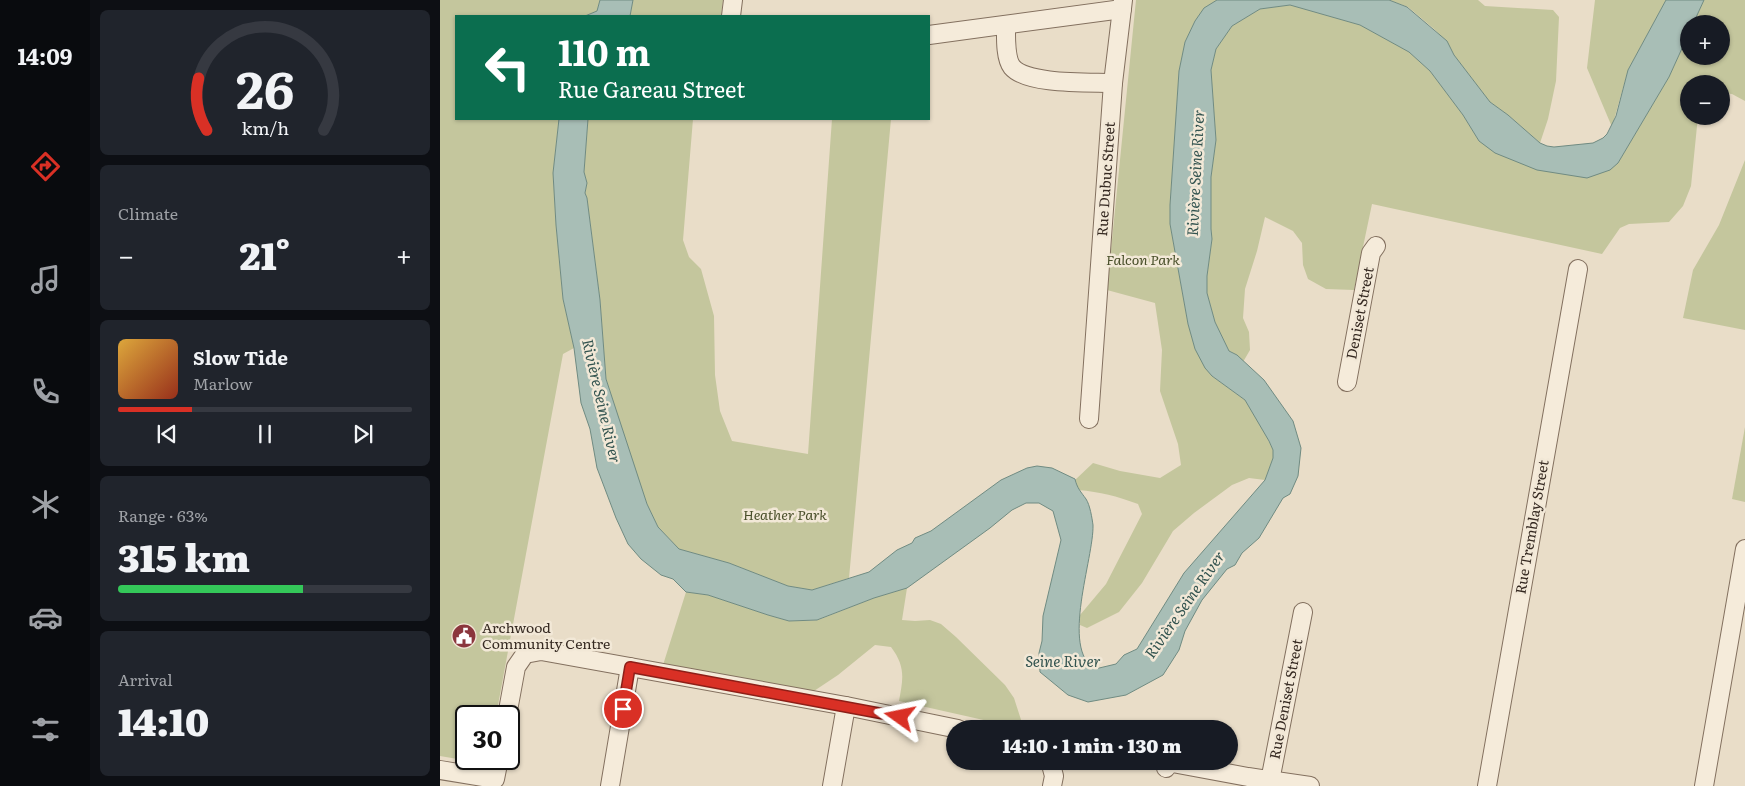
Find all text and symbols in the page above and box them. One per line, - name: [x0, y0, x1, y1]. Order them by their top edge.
- map controls: [1680, 15, 1730, 125]
- button: +: [1680, 15, 1730, 65]
- text: 110 m: [558, 25, 650, 77]
- icon: left: [475, 35, 540, 100]
- text: 14:09: [17, 39, 73, 72]
- text: 26: [236, 48, 294, 125]
- text: Rue Gareau Street: [558, 72, 745, 105]
- button: −: [1680, 75, 1730, 125]
- water label: Rivière Seine River: [1180, 109, 1209, 237]
- text: km/h: [241, 114, 289, 141]
- street label: Rue Dubuc Street: [1091, 121, 1119, 237]
- icon: directions: [28, 149, 63, 184]
- text: Climate: [118, 201, 178, 225]
- text: 21°: [240, 225, 290, 282]
- text: −: [118, 233, 134, 275]
- text: +: [396, 233, 412, 275]
- park label: Falcon Park: [1106, 249, 1180, 269]
- icon: music: [28, 262, 63, 297]
- street label: Deniset Street: [1340, 265, 1378, 361]
- water label: Rivière Seine River: [577, 336, 628, 465]
- text: Slow Tide: [193, 343, 288, 371]
- text: Marlow: [193, 371, 253, 395]
- icon: phone: [28, 374, 63, 409]
- icon: previous: [153, 420, 181, 448]
- icon: pause: [251, 420, 279, 448]
- icon: next: [349, 420, 377, 448]
- street label: Rue Tremblay Street: [1509, 458, 1553, 595]
- icon: climate: [28, 487, 63, 522]
- text: Range · 63%: [118, 503, 208, 527]
- park label: Heather Park: [743, 504, 827, 524]
- text: 315 km: [118, 527, 250, 584]
- water label: Rivière Seine River: [1138, 546, 1230, 663]
- icon: car: [28, 600, 63, 635]
- place label: Archwood Community Centre: [482, 617, 610, 653]
- public building icon: Archwood Community Centre: [451, 623, 477, 649]
- street label: Rue Deniset Street: [1264, 637, 1307, 761]
- water label: Seine River: [1025, 649, 1101, 672]
- text: Arrival: [118, 667, 173, 691]
- pin: [602, 688, 644, 730]
- position arrow: [873, 690, 925, 742]
- text: 14:10: [118, 691, 209, 748]
- icon: arrive: [609, 695, 637, 723]
- speed limit sign: 30: [455, 705, 520, 770]
- icon: filters: [28, 712, 63, 747]
- text: 14:10 · 1 min · 130 m: [1003, 731, 1181, 759]

